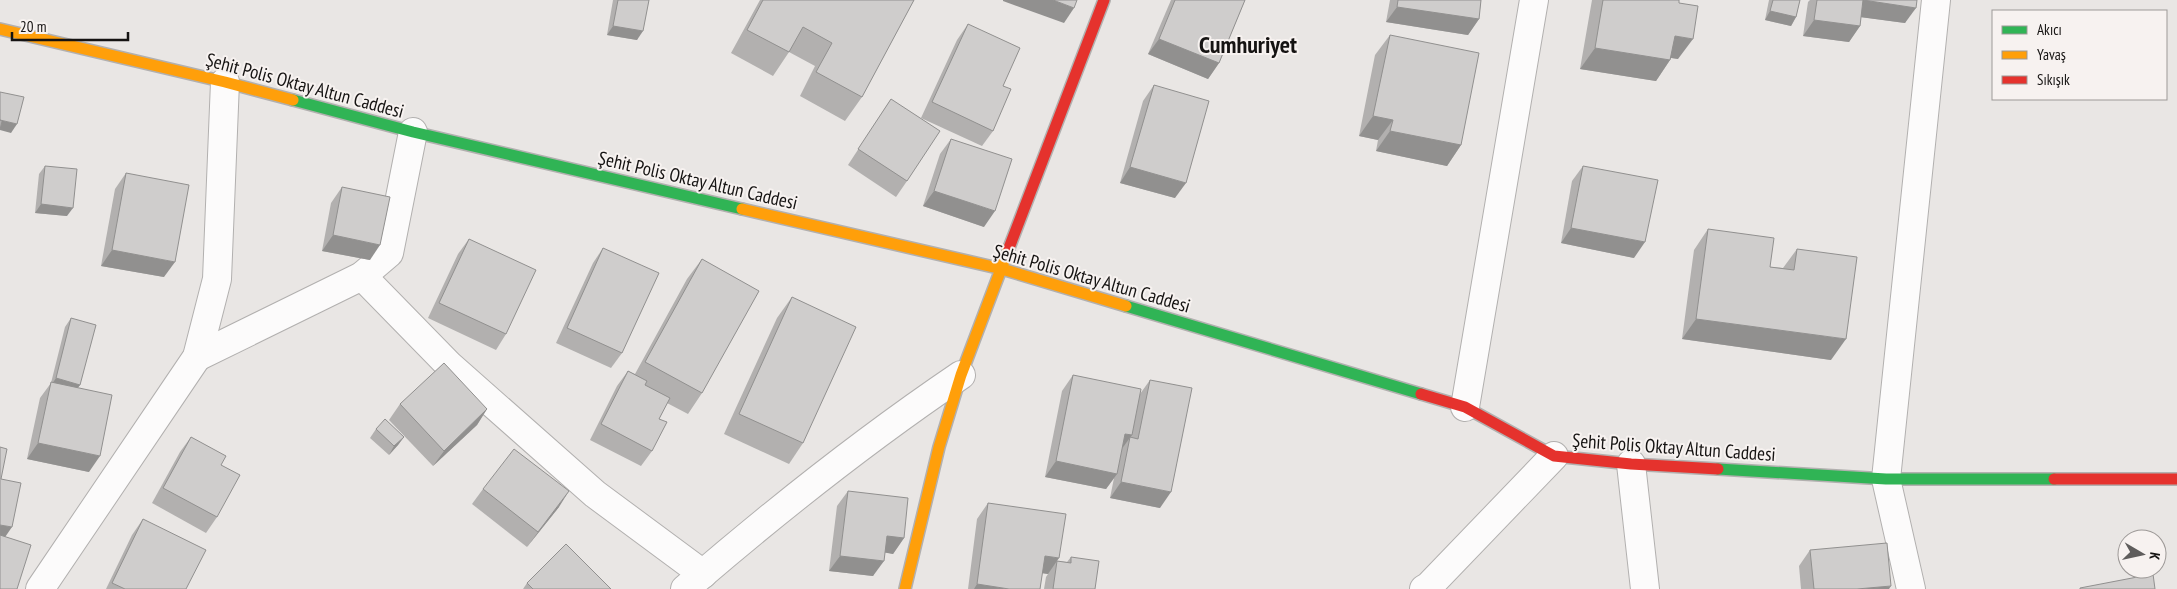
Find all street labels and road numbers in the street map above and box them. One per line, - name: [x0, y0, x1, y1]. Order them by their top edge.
- street label: Şehit Polis Oktay Altun Caddesi: [203, 47, 407, 123]
- street label: Şehit Polis Oktay Altun Caddesi: [596, 145, 800, 215]
- street label: Şehit Polis Oktay Altun Caddesi: [991, 238, 1193, 318]
- street label: Şehit Polis Oktay Altun Caddesi: [1571, 428, 1777, 466]

